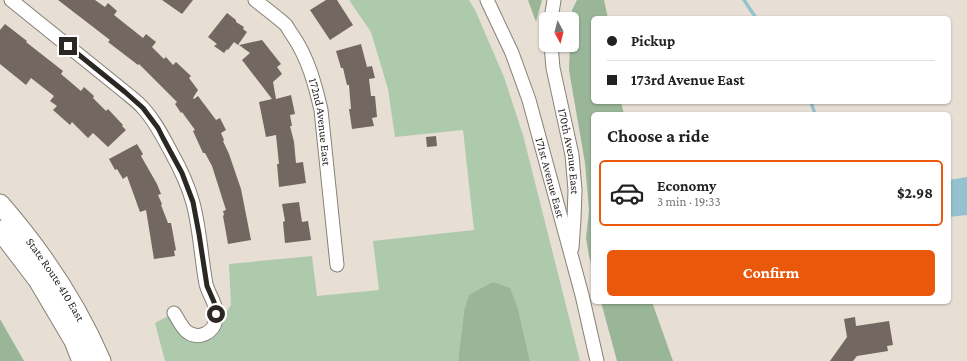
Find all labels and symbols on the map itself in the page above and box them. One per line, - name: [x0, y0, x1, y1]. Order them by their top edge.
- north arrow: [539, 12, 579, 52]
- route end: [59, 37, 77, 55]
- street label: 172nd Avenue East: [306, 76, 334, 167]
- street label: 170th Avenue East: [555, 107, 582, 196]
- street label: 171st Avenue East: [532, 136, 568, 220]
- street label: State Route 410 East: [23, 235, 88, 325]
- route start: [207, 305, 225, 323]

